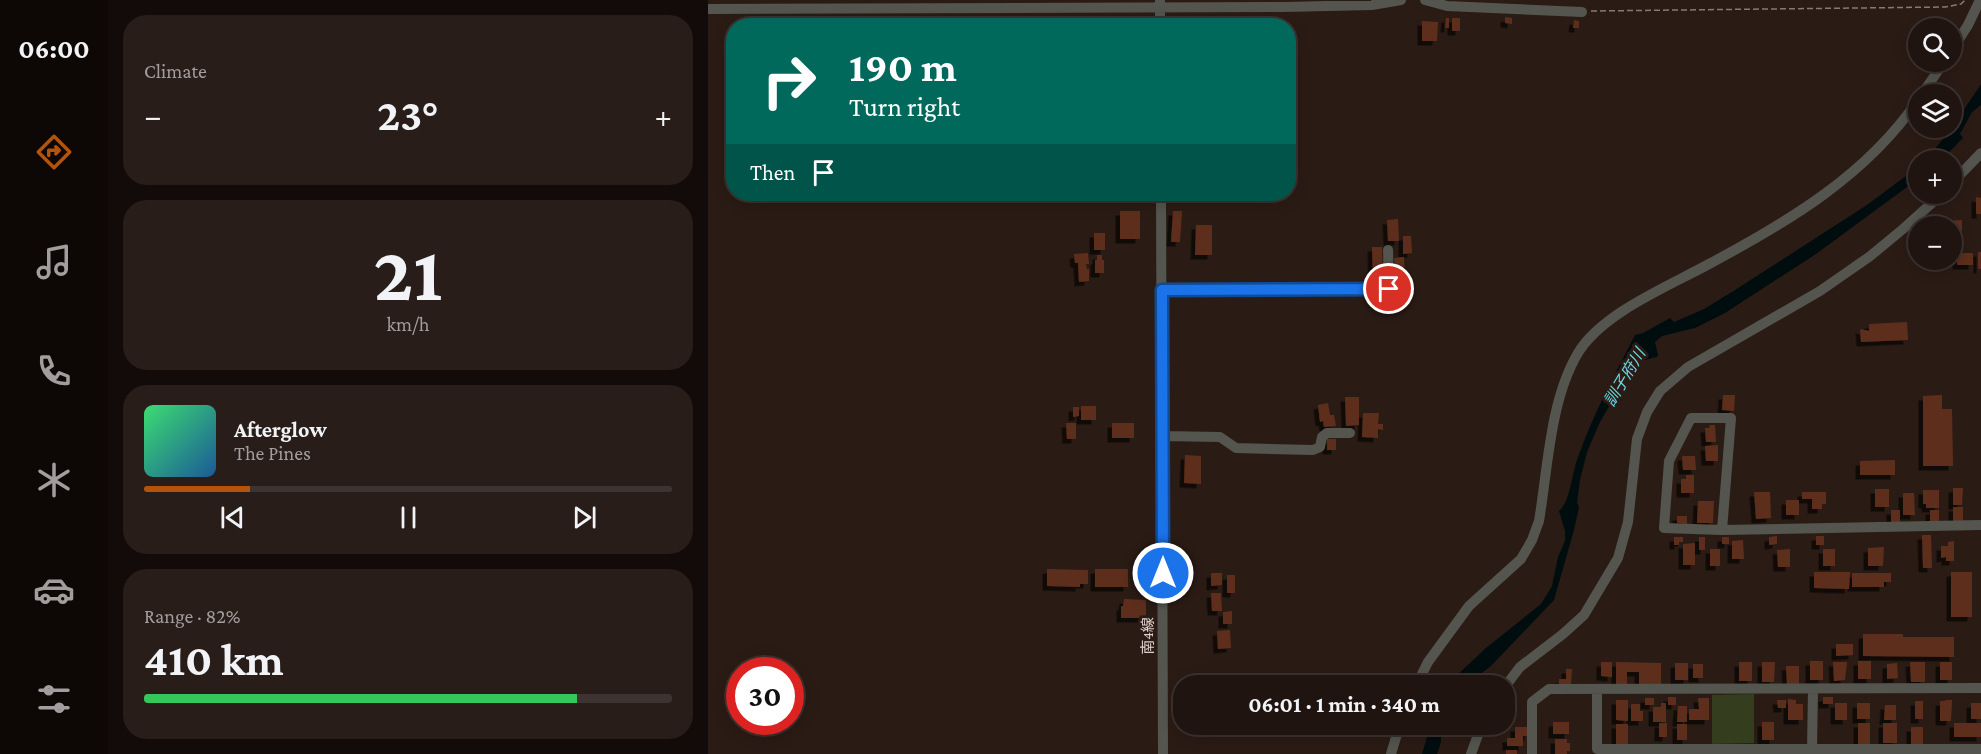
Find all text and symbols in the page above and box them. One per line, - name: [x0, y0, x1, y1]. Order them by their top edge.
- map controls: [1908, 18, 1962, 270]
- button: search: [1908, 18, 1962, 72]
- text: 06:00: [18, 34, 90, 64]
- icon: right: [750, 42, 828, 120]
- text: 190 m: [849, 43, 957, 90]
- text: Climate: [144, 60, 207, 82]
- button: layers: [1908, 84, 1962, 138]
- text: 23°: [377, 90, 439, 140]
- text: Turn right: [849, 92, 960, 122]
- text: −: [144, 97, 161, 134]
- text: +: [655, 97, 672, 134]
- icon: directions: [33, 131, 75, 173]
- button: +: [1908, 150, 1962, 204]
- icon: arrive: [807, 156, 840, 189]
- text: Then: [750, 160, 795, 185]
- button: −: [1908, 216, 1962, 270]
- text: 21: [374, 230, 442, 317]
- icon: music: [33, 241, 75, 283]
- pin: [1363, 263, 1414, 314]
- icon: arrive: [1372, 272, 1405, 305]
- text: km/h: [386, 313, 430, 335]
- water label: 訓子府川: [1601, 344, 1649, 409]
- icon: phone: [33, 350, 75, 392]
- text: Afterglow: [234, 417, 327, 442]
- text: The Pines: [234, 442, 311, 464]
- icon: climate: [33, 459, 75, 501]
- icon: previous: [216, 501, 249, 534]
- icon: pause: [392, 501, 425, 534]
- icon: next: [568, 501, 601, 534]
- position arrow: [1131, 541, 1195, 605]
- icon: car: [33, 569, 75, 611]
- text: Range · 82%: [144, 605, 241, 627]
- street label: 南4線: [1140, 617, 1156, 655]
- text: 410 km: [144, 635, 284, 685]
- speed limit sign: 30: [726, 657, 804, 735]
- icon: filters: [33, 678, 75, 720]
- text: 06:01 · 1 min · 340 m: [1248, 692, 1440, 717]

